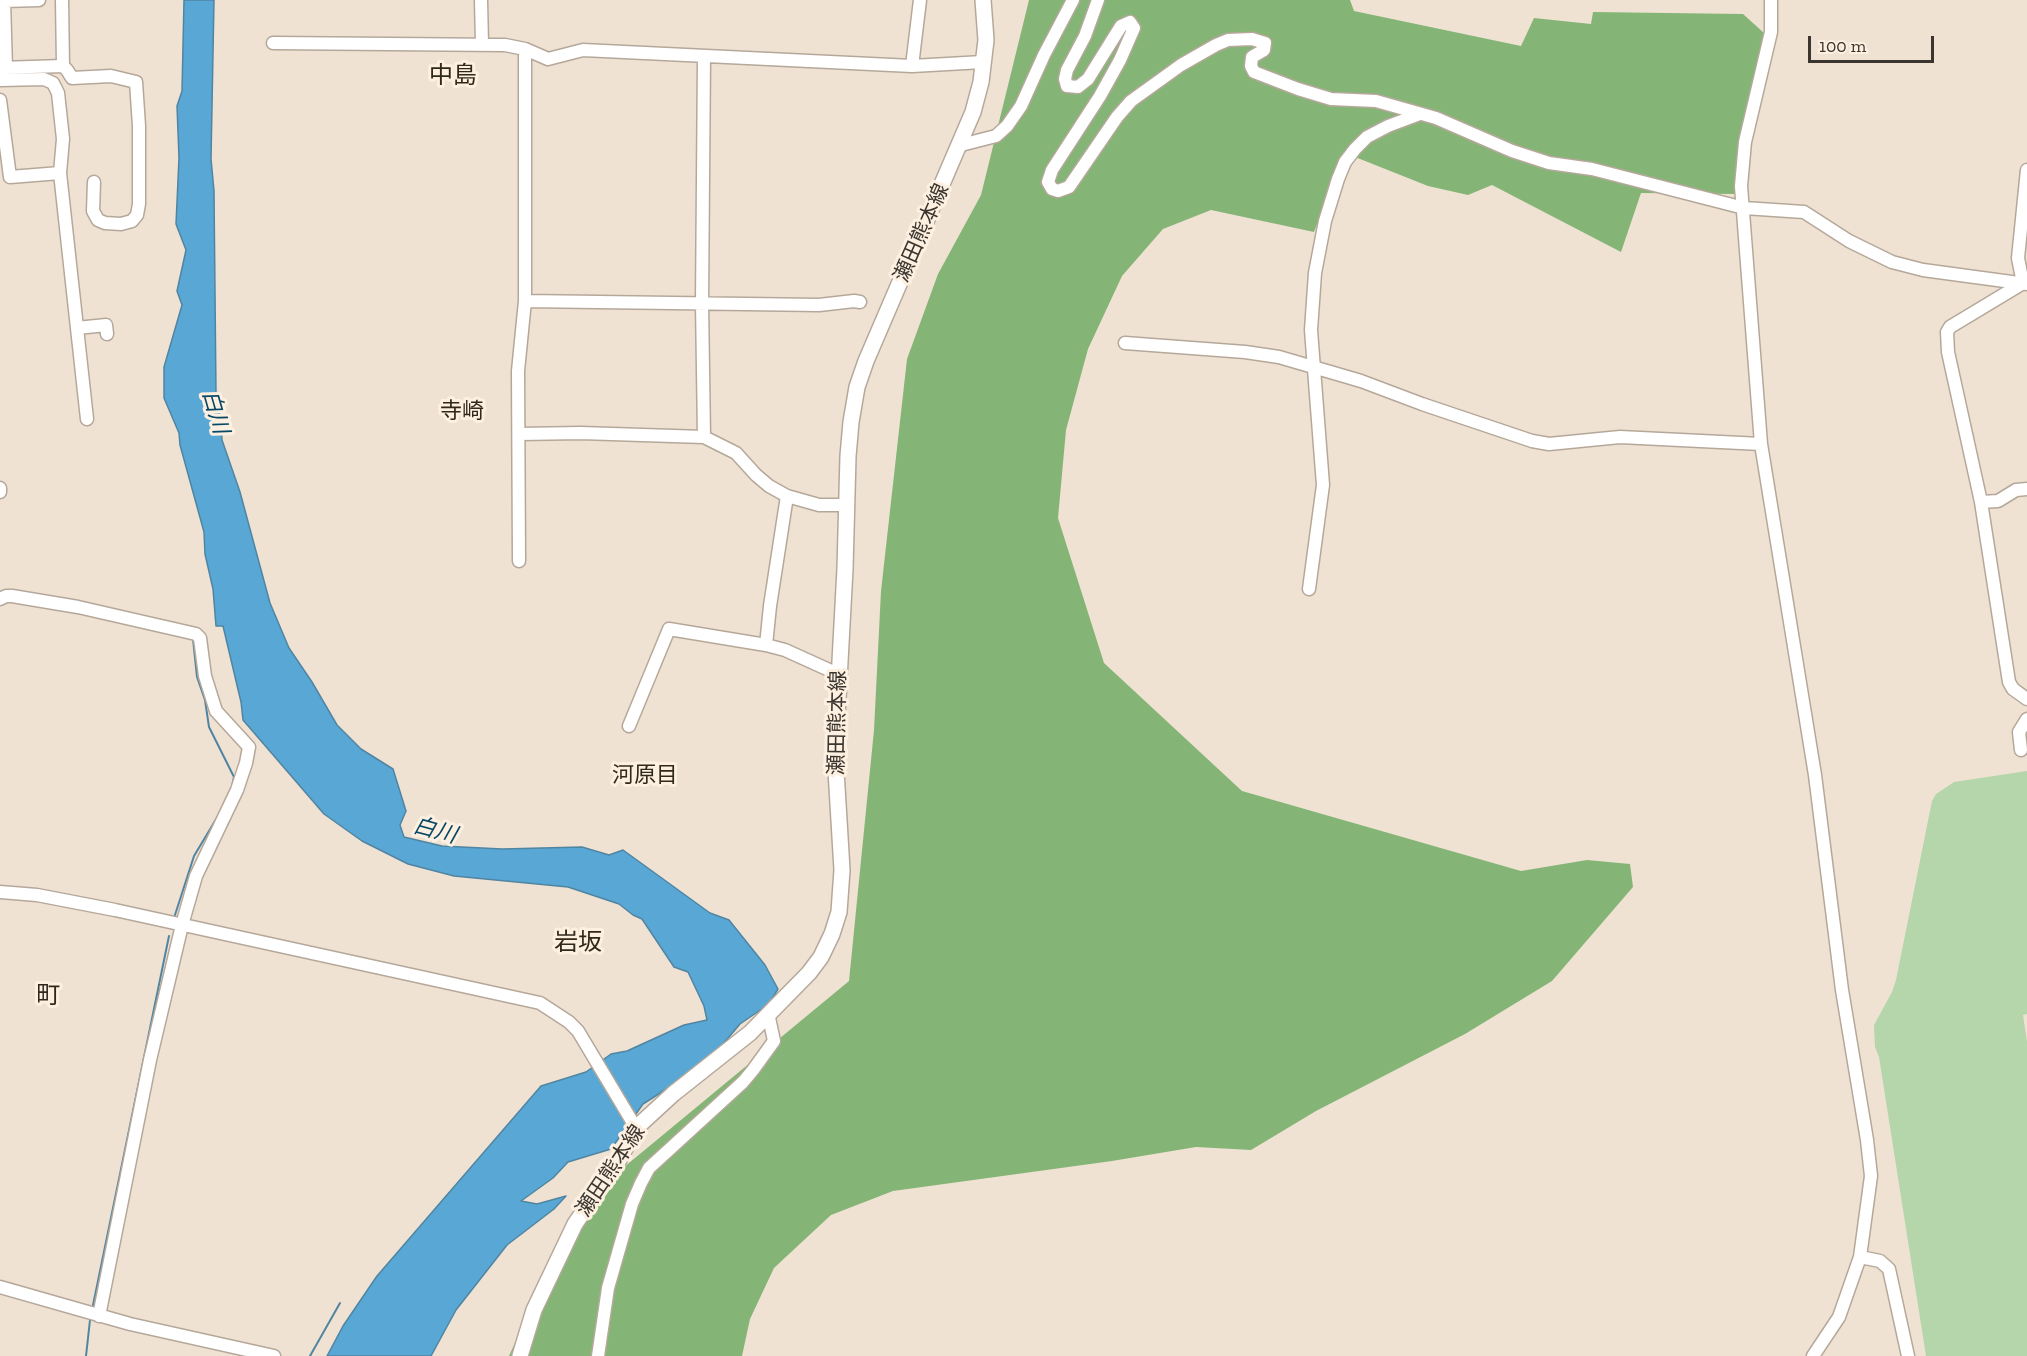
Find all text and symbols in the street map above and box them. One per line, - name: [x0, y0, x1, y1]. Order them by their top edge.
- scale bar: [1811, 24, 1937, 62]
- text: 100 m: [1819, 35, 1866, 57]
- district label: 中島: [429, 62, 477, 90]
- street label: 瀬田熊本線: [889, 180, 955, 286]
- water label: 白川: [196, 387, 234, 437]
- district label: 寺崎: [440, 399, 484, 425]
- street label: 瀬田熊本線: [824, 670, 852, 776]
- district label: 河原目: [612, 763, 678, 789]
- water label: 白川: [410, 813, 460, 849]
- district label: 岩坂: [554, 929, 602, 957]
- district label: 町: [36, 982, 60, 1010]
- street label: 瀬田熊本線: [571, 1120, 651, 1222]

